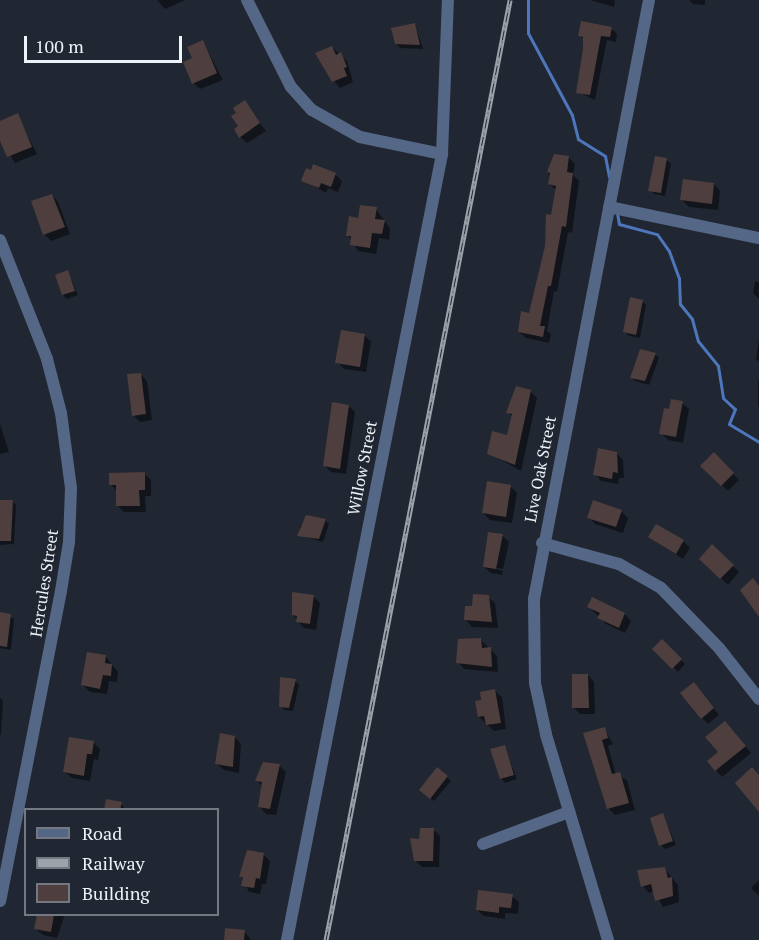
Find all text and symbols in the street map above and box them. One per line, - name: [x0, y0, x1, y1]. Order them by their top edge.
- scale bar: [27, 24, 184, 62]
- text: 100 m: [35, 34, 84, 58]
- street label: Live Oak Street: [520, 414, 560, 524]
- street label: Willow Street: [343, 419, 381, 517]
- street label: Hercules Street: [26, 528, 62, 638]
- legend: [24, 808, 219, 916]
- text: Road: [82, 821, 122, 845]
- text: Railway: [82, 851, 145, 875]
- text: Building: [82, 881, 150, 905]

